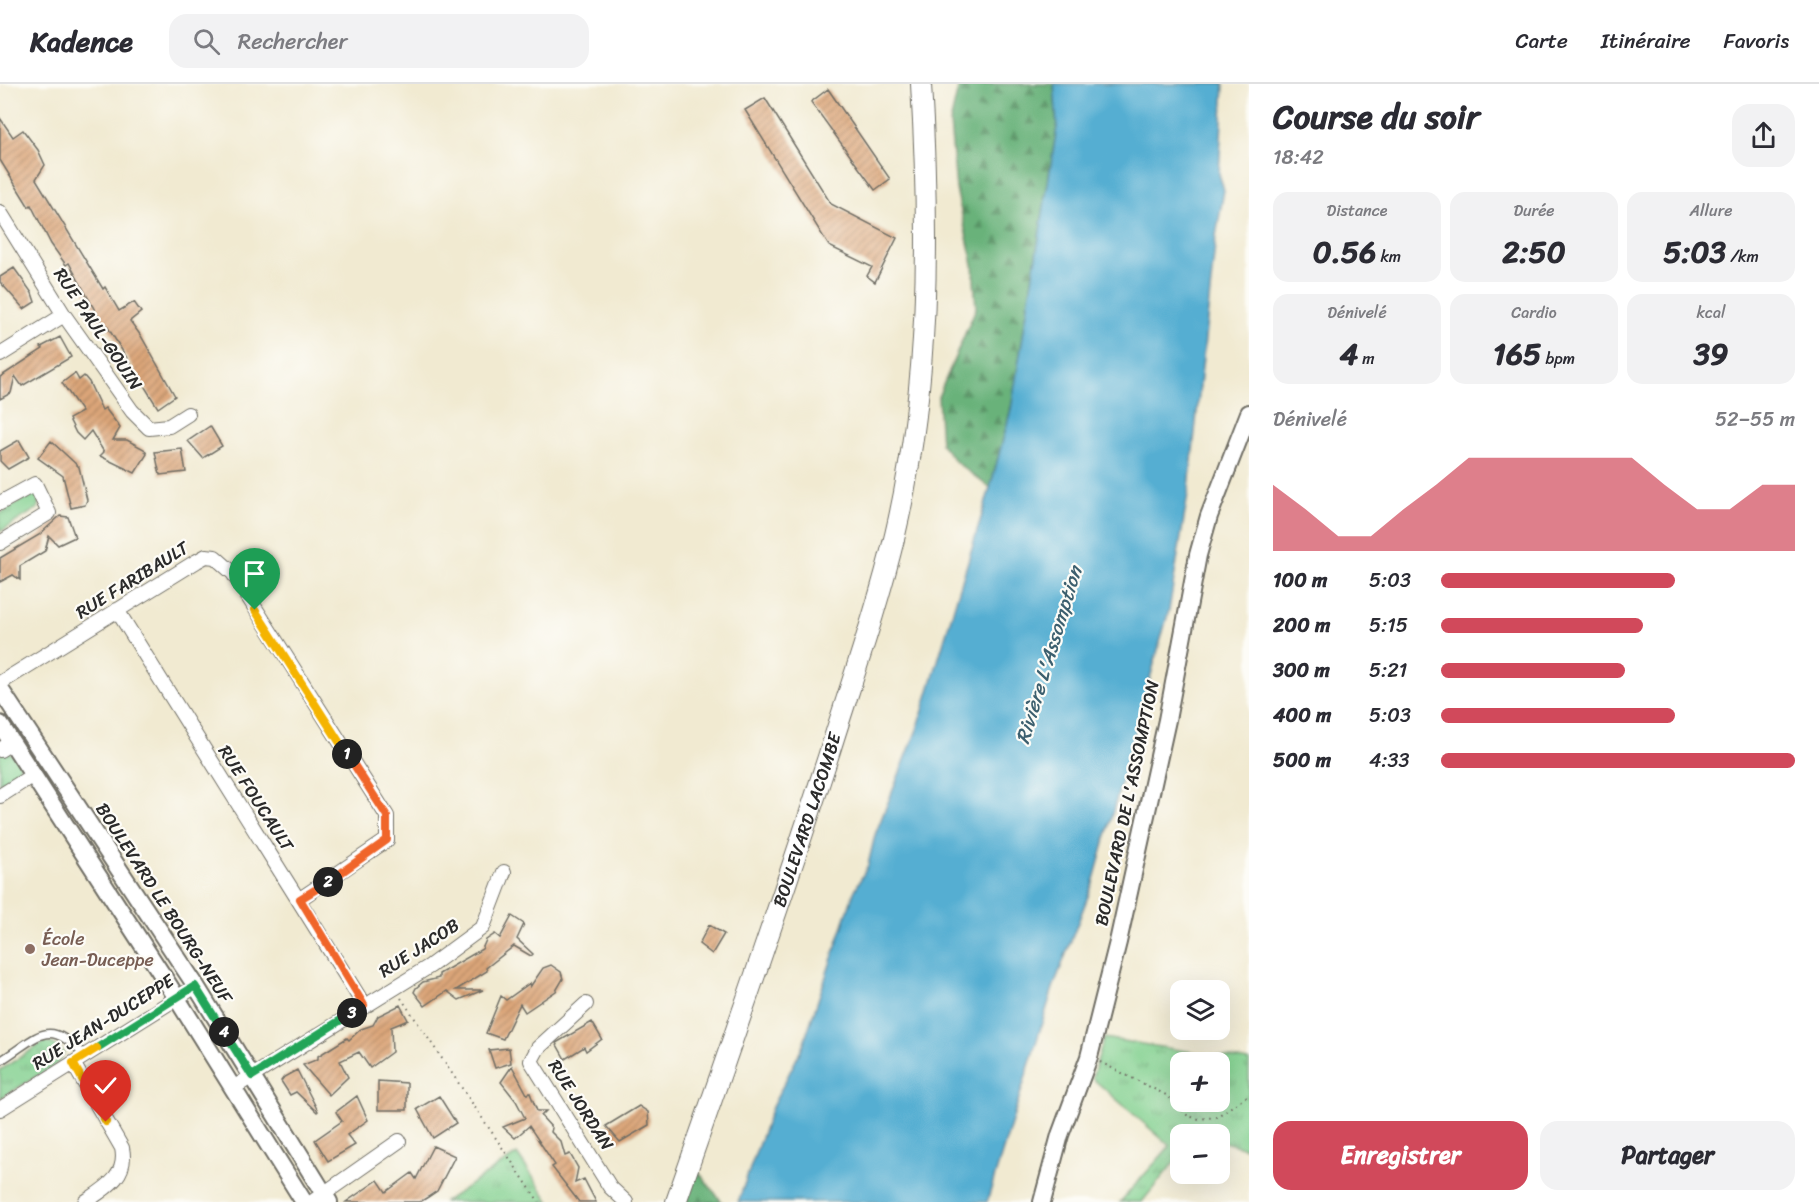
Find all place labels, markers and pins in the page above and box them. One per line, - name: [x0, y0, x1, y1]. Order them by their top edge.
- pin: [229, 548, 280, 610]
- pin: 1: [332, 739, 362, 769]
- pin: 2: [313, 867, 343, 897]
- place label: École Jean-Duceppe: [41, 923, 154, 976]
- marker: École Jean-Duceppe: [23, 942, 37, 956]
- pin: 3: [337, 998, 367, 1028]
- pin: 4: [209, 1017, 239, 1047]
- pin: [80, 1060, 131, 1122]

